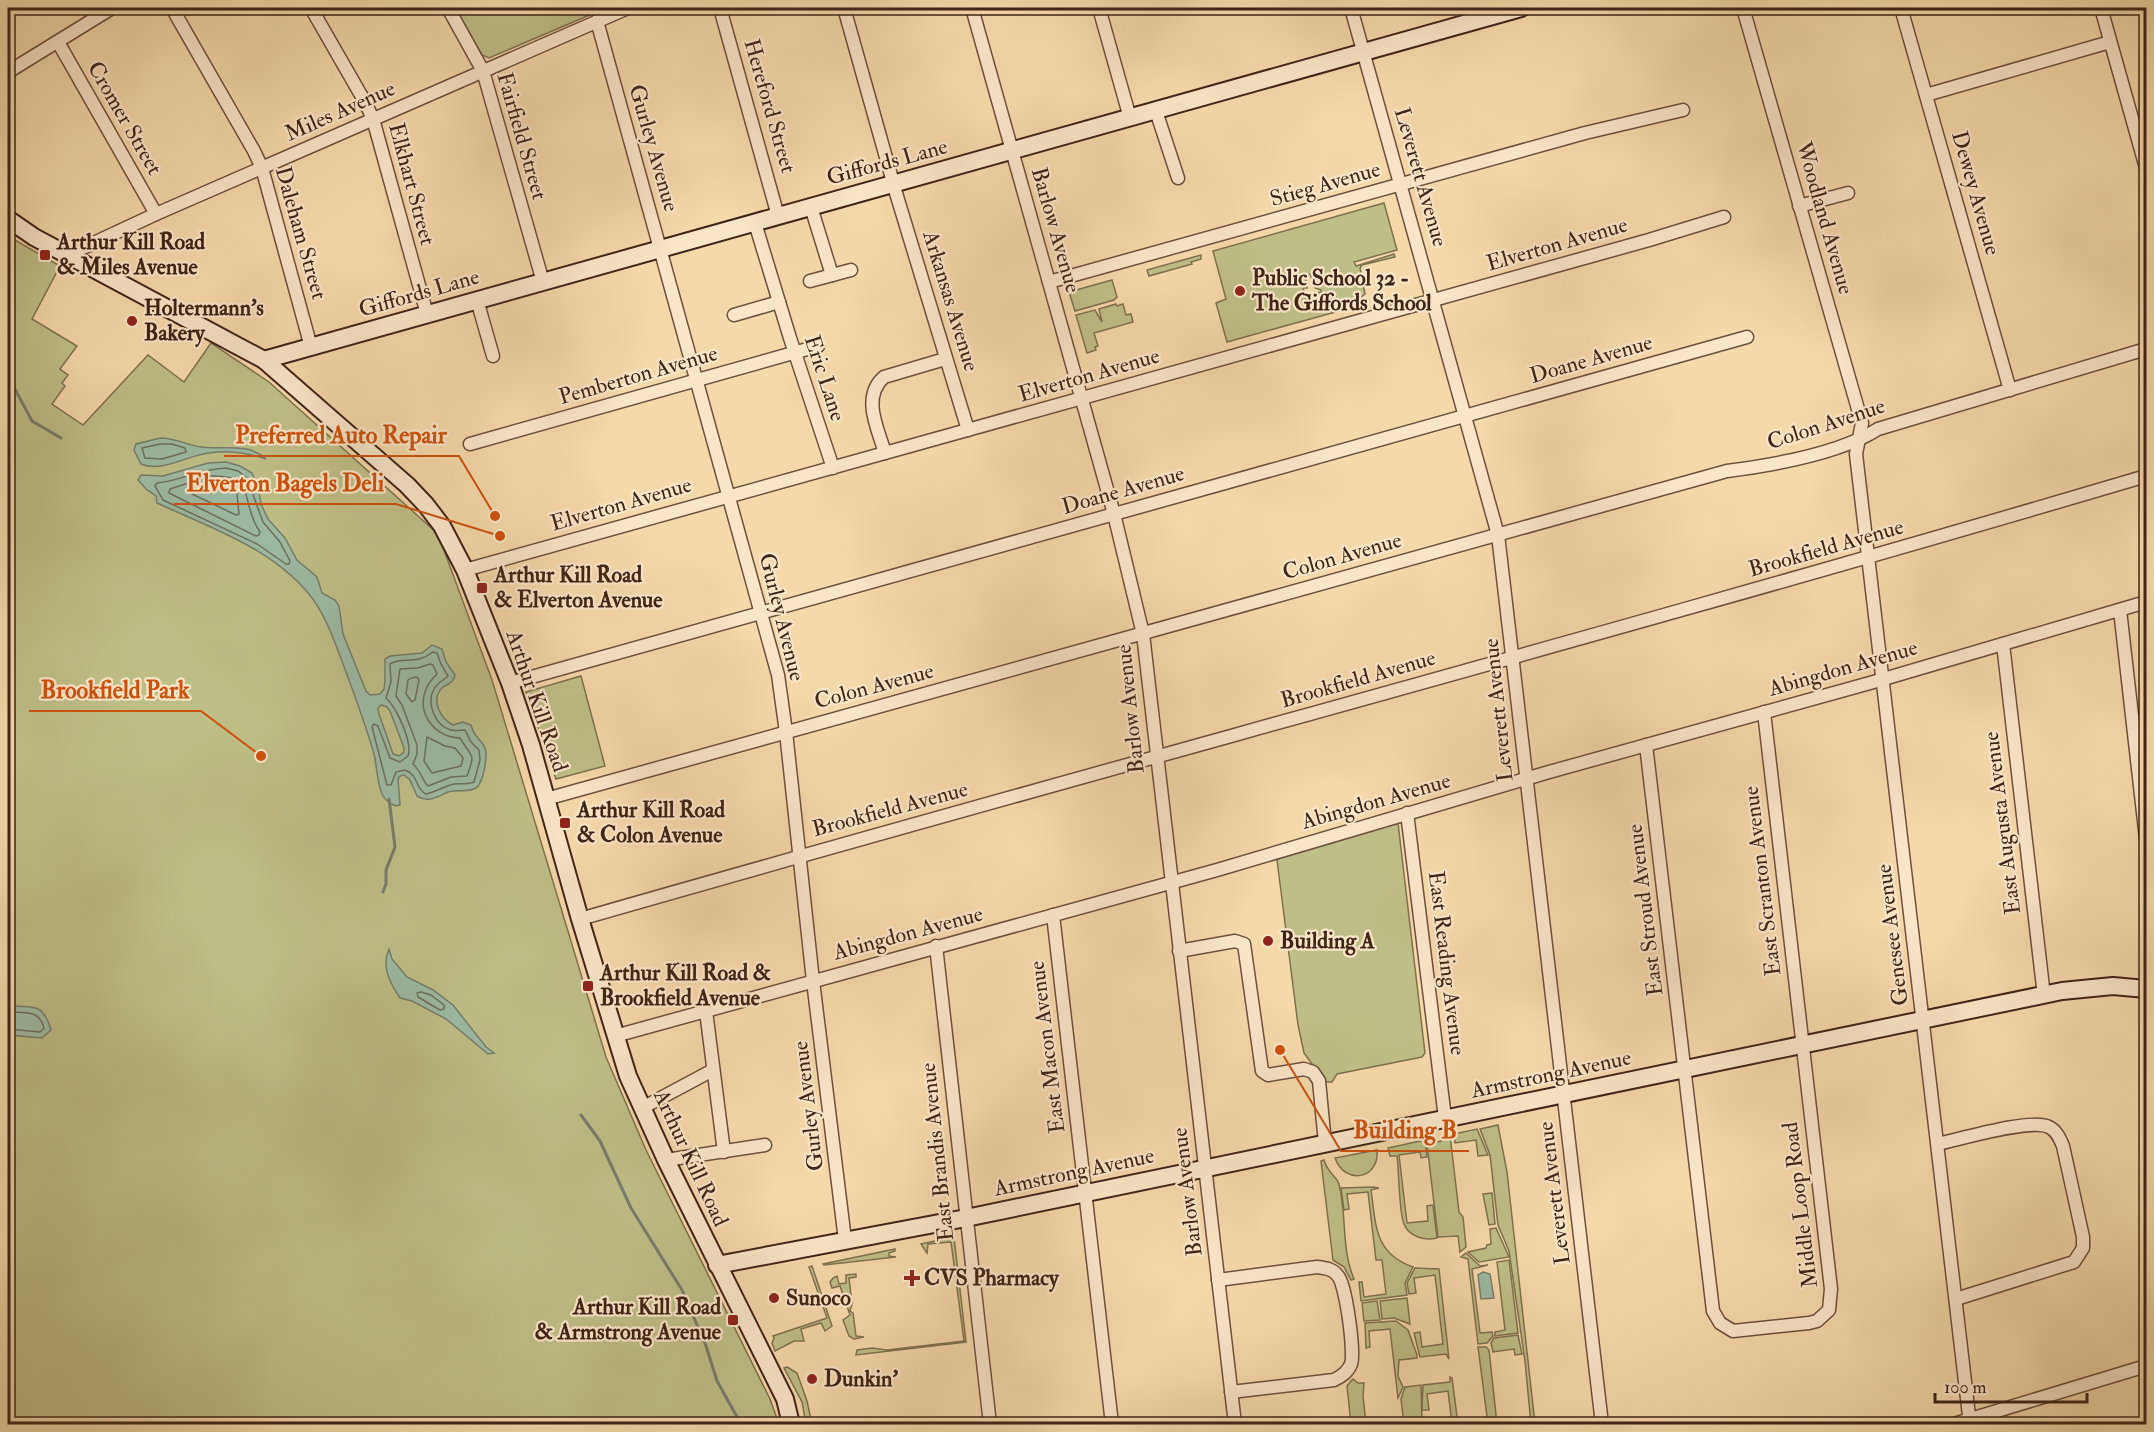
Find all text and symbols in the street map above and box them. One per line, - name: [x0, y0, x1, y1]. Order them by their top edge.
- street label: Hereford Street: [737, 36, 803, 176]
- street label: Cromer Street: [81, 56, 169, 180]
- street label: Fairfield Street: [490, 69, 554, 203]
- street label: Miles Avenue: [281, 74, 399, 148]
- street label: Gurley Avenue: [623, 81, 685, 215]
- street label: Leverett Avenue: [1388, 104, 1454, 250]
- street label: Elkhart Street: [382, 120, 442, 248]
- street label: Dewey Avenue: [1945, 128, 2007, 258]
- street label: Giffords Lane: [823, 132, 951, 192]
- street label: Woodland Avenue: [1790, 137, 1860, 298]
- street label: Stieg Avenue: [1267, 155, 1383, 213]
- street label: Daleham Street: [269, 163, 333, 303]
- street label: Barlow Avenue: [1025, 164, 1087, 296]
- street label: Elverton Avenue: [1483, 211, 1631, 277]
- street label: Arkansas Avenue: [916, 226, 986, 375]
- place label: Arthur Kill Road & Miles Avenue: [56, 228, 205, 281]
- marker: Arthur Kill Road & Miles Avenue: [38, 248, 52, 262]
- street label: Giffords Lane: [355, 262, 483, 324]
- place label: Public School 32 - The Giffords School: [1251, 264, 1432, 317]
- marker: Public School 32 - The Giffords School: [1233, 284, 1247, 298]
- place label: Holtermann's Bakery: [144, 294, 264, 348]
- marker: Holtermann's Bakery: [125, 314, 139, 328]
- street label: Doane Avenue: [1526, 328, 1656, 390]
- street label: Eric Lane: [798, 331, 852, 425]
- street label: Pemberton Avenue: [555, 339, 721, 411]
- street label: Elverton Avenue: [1015, 342, 1163, 408]
- street label: Colon Avenue: [1763, 392, 1889, 456]
- callout: Preferred Auto Repair: [224, 414, 459, 456]
- text: Preferred Auto Repair: [235, 420, 448, 451]
- street label: Doane Avenue: [1058, 459, 1188, 521]
- callout: Elverton Bagels Deli: [174, 462, 396, 504]
- text: Elverton Bagels Deli: [186, 468, 385, 499]
- street label: Elverton Avenue: [547, 471, 695, 537]
- street label: Brookfield Avenue: [1745, 512, 1907, 584]
- street label: Colon Avenue: [1279, 526, 1405, 586]
- street label: Gurley Avenue: [753, 550, 811, 684]
- place label: Arthur Kill Road & Elverton Avenue: [493, 561, 663, 614]
- marker: Arthur Kill Road & Elverton Avenue: [475, 581, 489, 595]
- street label: Arthur Kill Road: [499, 626, 574, 776]
- street label: Abingdon Avenue: [1764, 633, 1921, 703]
- street label: Leverett Avenue: [1477, 637, 1519, 783]
- street label: Barlow Avenue: [1109, 643, 1151, 775]
- street label: Brookfield Avenue: [1277, 643, 1439, 715]
- street label: Colon Avenue: [811, 657, 937, 715]
- callout: Brookfield Park: [29, 669, 201, 711]
- text: Brookfield Park: [41, 675, 190, 706]
- street label: East Augusta Avenue: [1977, 730, 2027, 916]
- street label: Abingdon Avenue: [1297, 766, 1454, 836]
- street label: Brookfield Avenue: [809, 775, 971, 843]
- street label: East Scranton Avenue: [1736, 784, 1788, 978]
- place label: Arthur Kill Road & Colon Avenue: [576, 796, 725, 849]
- marker: Arthur Kill Road & Colon Avenue: [558, 816, 572, 830]
- street label: East Stroud Avenue: [1621, 823, 1669, 997]
- street label: Genesee Avenue: [1869, 863, 1915, 1007]
- street label: East Reading Avenue: [1422, 869, 1472, 1057]
- street label: Abingdon Avenue: [829, 900, 986, 967]
- place label: Building A: [1280, 927, 1376, 956]
- marker: Building A: [1261, 934, 1275, 948]
- place label: Arthur Kill Road & Brookfield Avenue: [599, 959, 771, 1012]
- street label: East Macon Avenue: [1023, 959, 1071, 1135]
- marker: Arthur Kill Road & Brookfield Avenue: [581, 979, 595, 993]
- street label: Gurley Avenue: [786, 1039, 830, 1173]
- street label: Armstrong Avenue: [1467, 1043, 1634, 1105]
- street label: East Brandis Avenue: [914, 1061, 960, 1243]
- street label: Arthur Kill Road: [647, 1084, 735, 1231]
- callout: Building B: [1341, 1109, 1469, 1151]
- text: Building B: [1353, 1115, 1457, 1146]
- street label: Leverett Avenue: [1531, 1120, 1577, 1266]
- street label: Middle Loop Road: [1776, 1120, 1825, 1290]
- street label: Barlow Avenue: [1165, 1126, 1209, 1258]
- street label: Armstrong Avenue: [990, 1141, 1157, 1203]
- place label: CVS Pharmacy: [924, 1264, 1060, 1293]
- marker: CVS Pharmacy: [905, 1271, 919, 1285]
- place label: Sunoco: [786, 1284, 851, 1312]
- marker: Sunoco: [767, 1291, 781, 1305]
- place label: Arthur Kill Road & Armstrong Avenue: [535, 1293, 722, 1347]
- marker: Arthur Kill Road & Armstrong Avenue: [726, 1313, 740, 1327]
- place label: Dunkin': [824, 1365, 898, 1393]
- scale bar: [1935, 1366, 2086, 1404]
- marker: Dunkin': [805, 1372, 819, 1386]
- text: 100 m: [1944, 1376, 1987, 1399]

